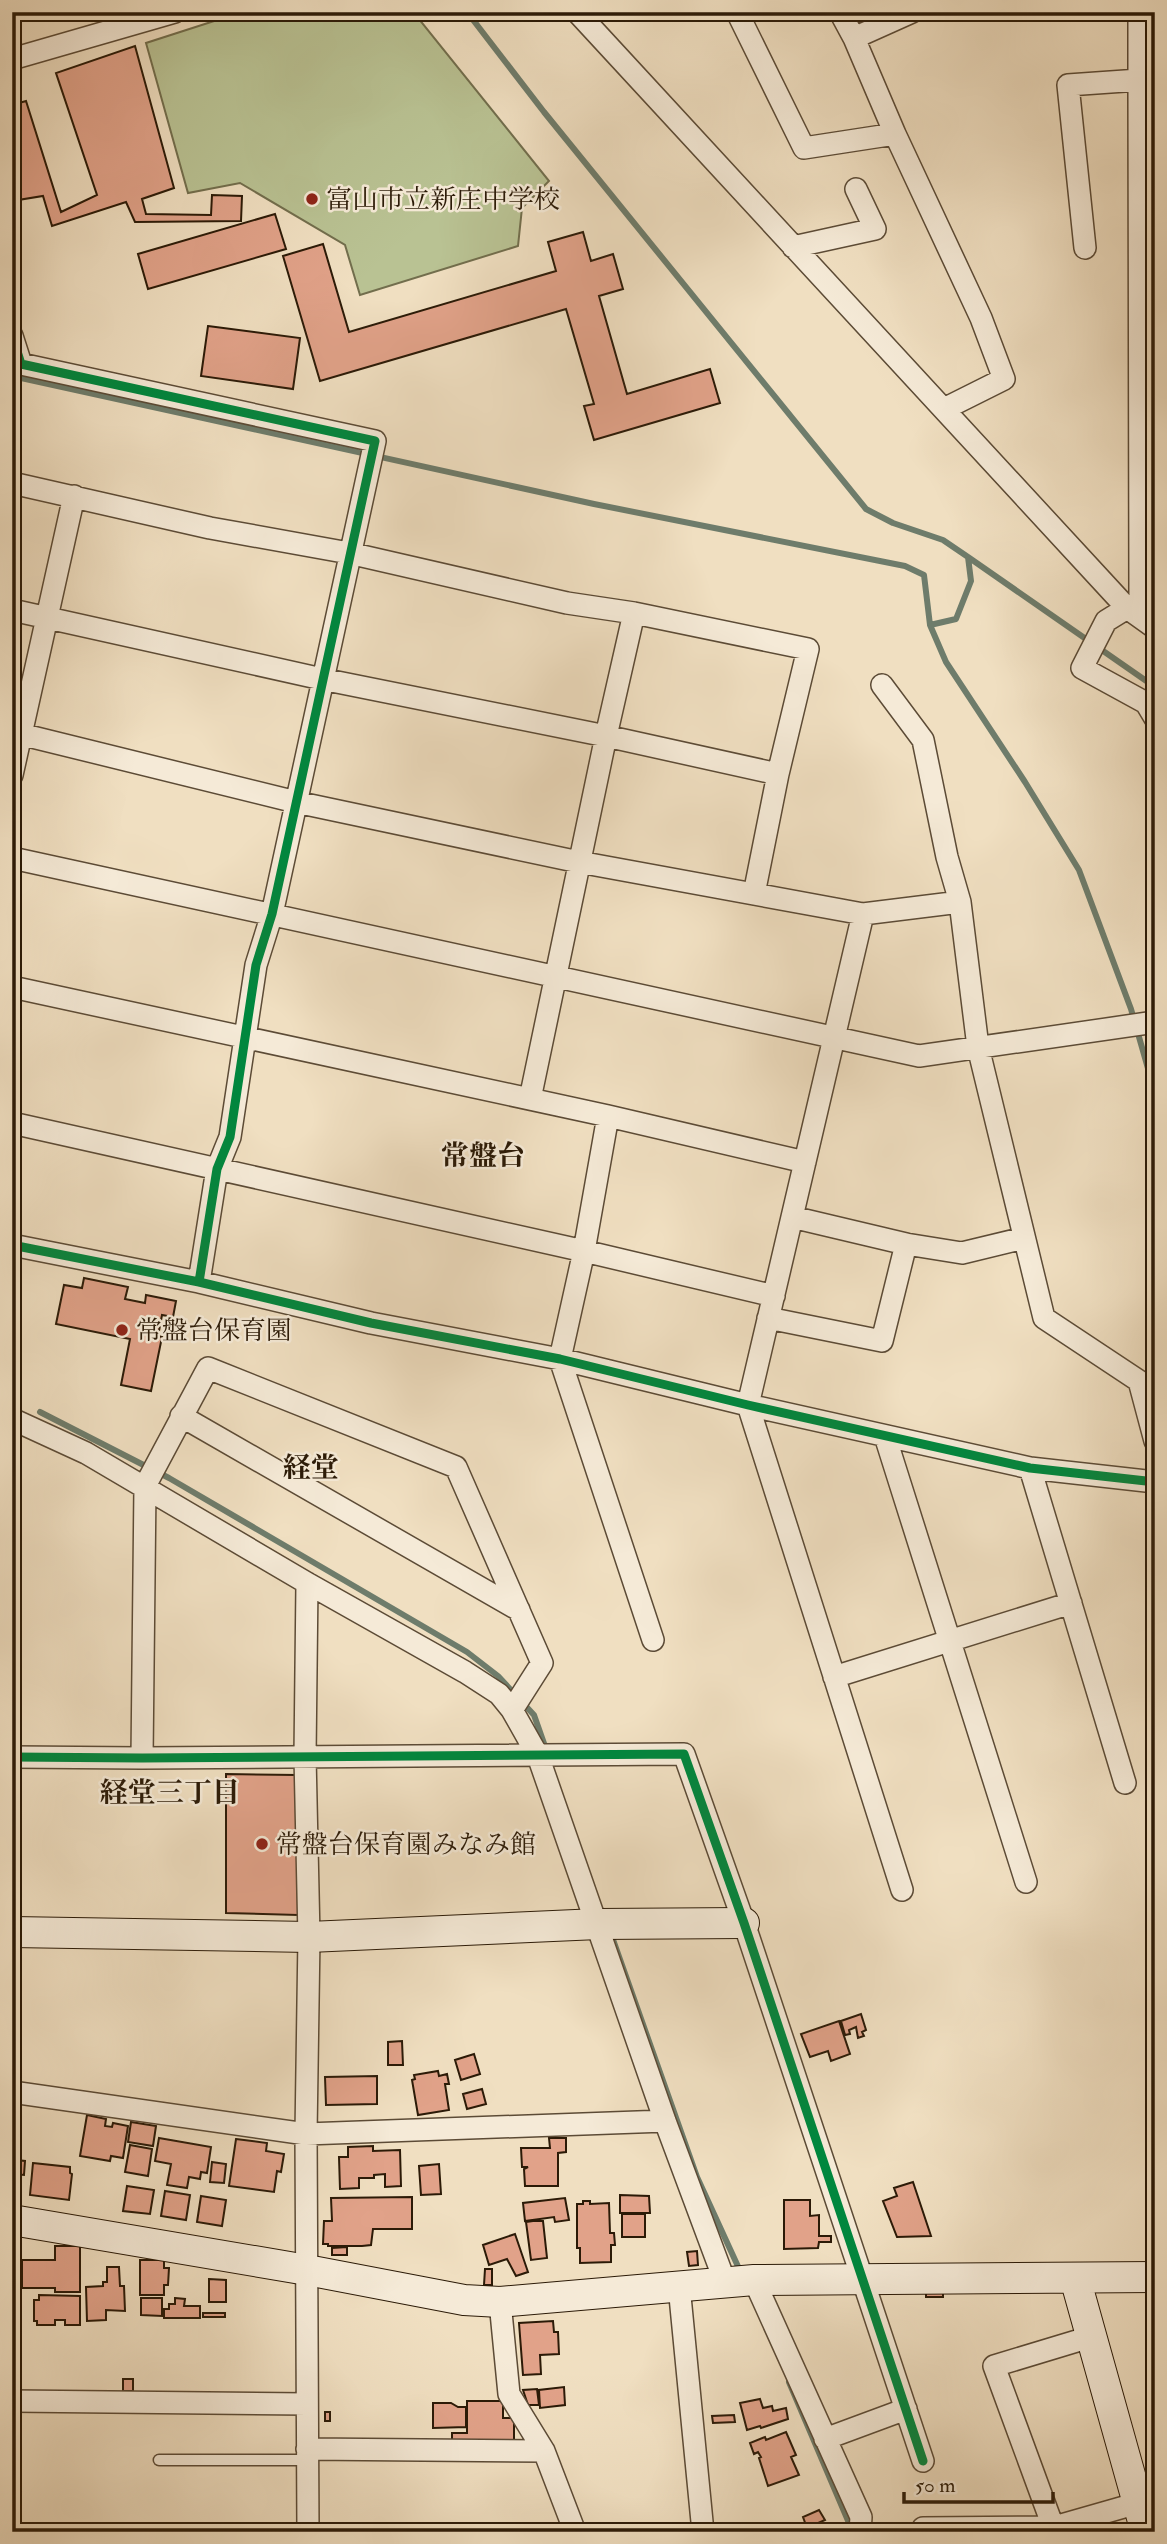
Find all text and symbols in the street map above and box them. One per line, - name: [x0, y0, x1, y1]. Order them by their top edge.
- place label: 富山市立新庄中学校: [326, 184, 560, 216]
- marker: 富山市立新庄中学校: [304, 191, 320, 207]
- district label: 常盤台: [441, 1139, 525, 1174]
- place label: 常盤台保育園: [136, 1315, 292, 1347]
- marker: 常盤台保育園: [114, 1322, 130, 1338]
- district label: 経堂: [283, 1451, 339, 1486]
- district label: 経堂三丁目: [100, 1776, 240, 1811]
- place label: 常盤台保育園みなみ館: [276, 1829, 536, 1861]
- marker: 常盤台保育園みなみ館: [254, 1836, 270, 1852]
- scale bar: [904, 2460, 1053, 2504]
- text: 50 m: [915, 2472, 956, 2499]

